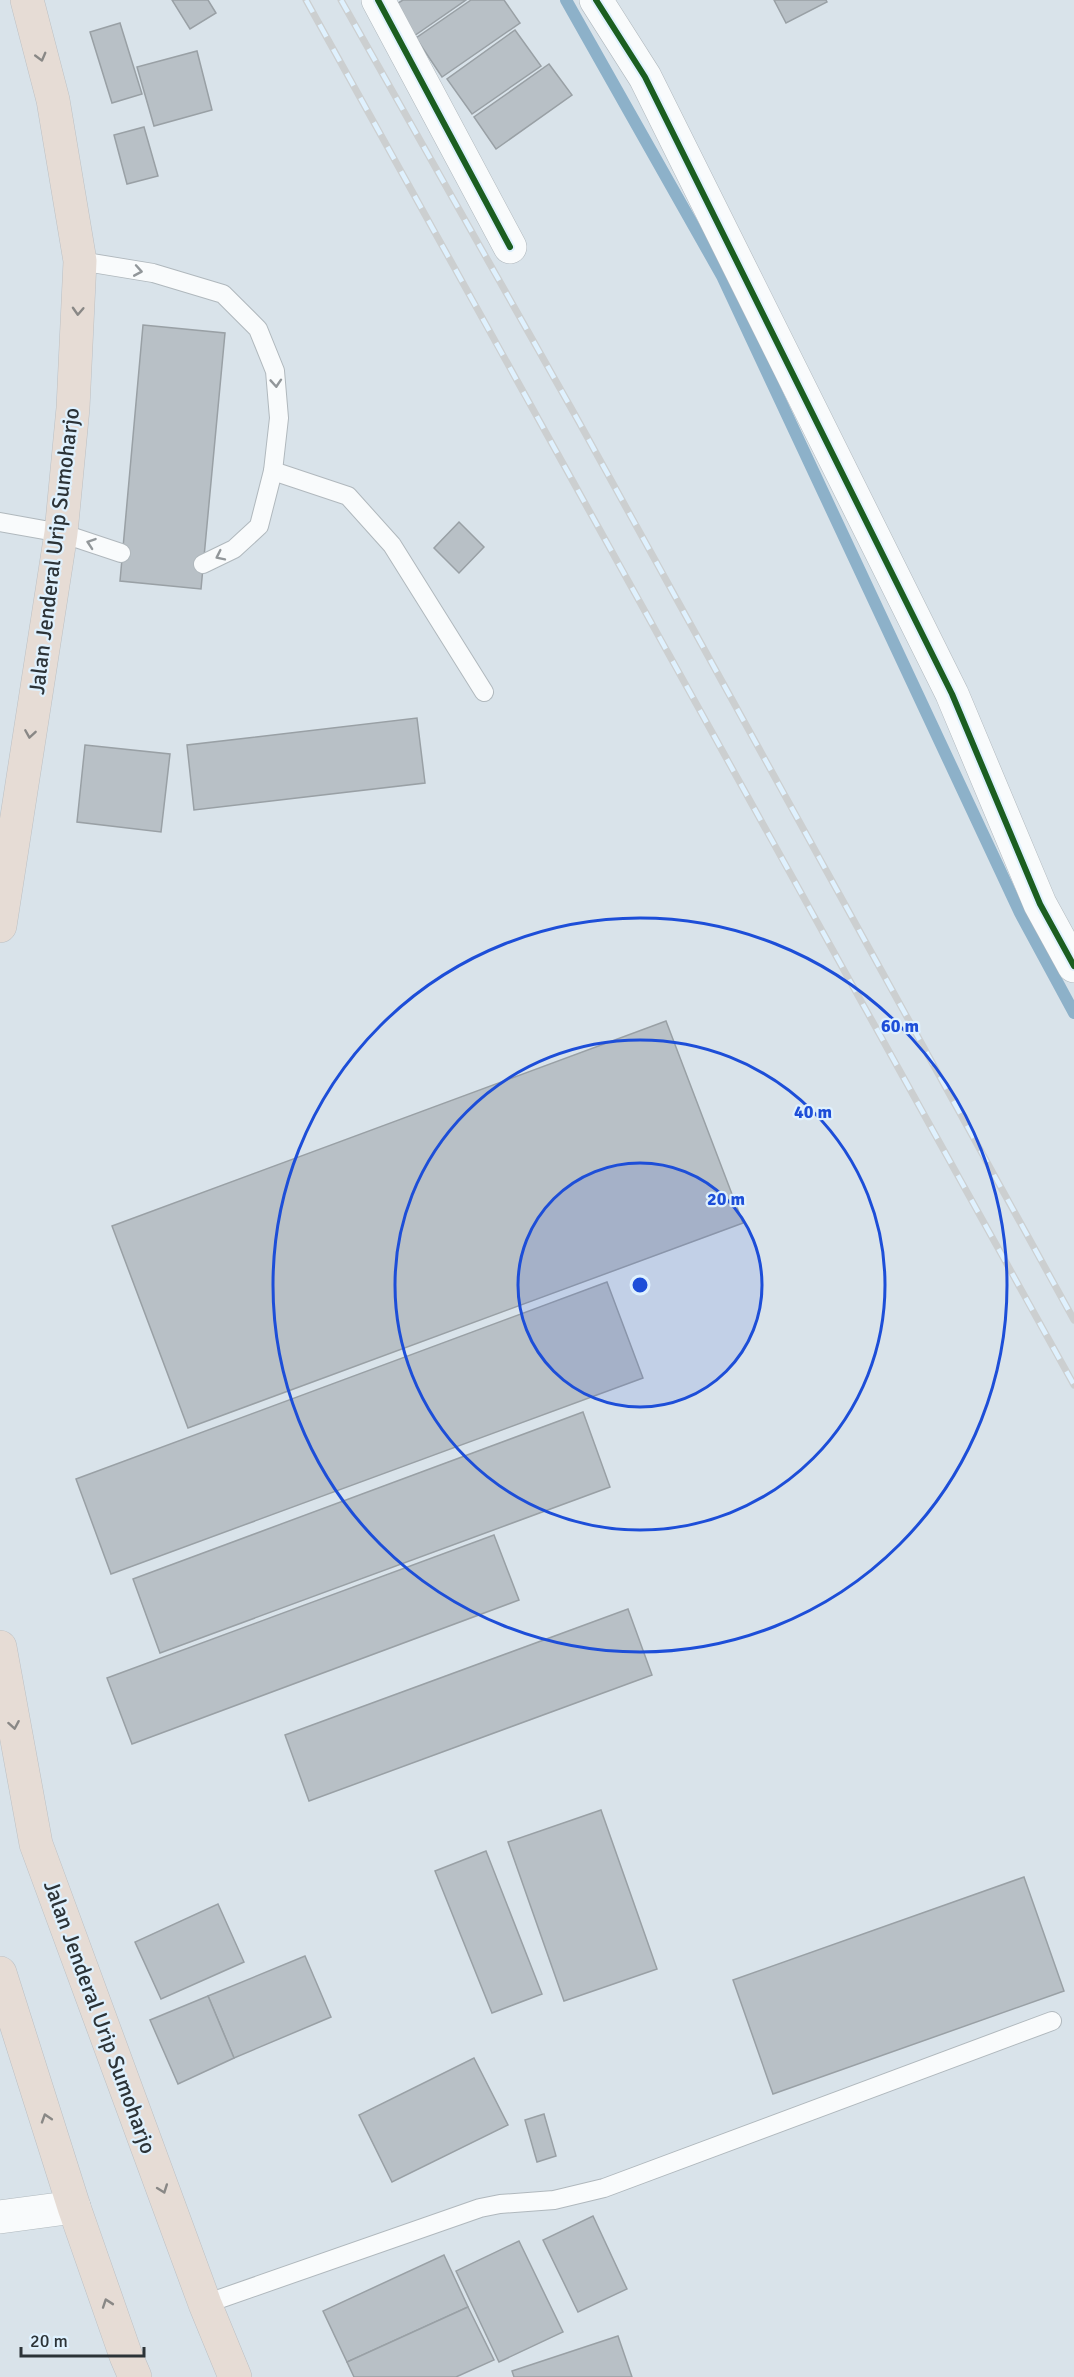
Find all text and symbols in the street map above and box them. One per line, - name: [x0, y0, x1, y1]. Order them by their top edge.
- one-way arrow: [34, 51, 47, 61]
- one-way arrow: [133, 264, 142, 276]
- one-way arrow: [71, 306, 84, 315]
- one-way arrow: [269, 378, 282, 387]
- street label: Jalan Jenderal Urip Sumoharjo: [23, 406, 85, 696]
- one-way arrow: [86, 538, 97, 550]
- one-way arrow: [216, 548, 227, 560]
- one-way arrow: [24, 729, 36, 738]
- text: 60 m: [881, 1015, 919, 1037]
- text: 40 m: [794, 1101, 832, 1123]
- text: 20 m: [707, 1188, 745, 1210]
- centre of rings: [630, 1275, 650, 1295]
- one-way arrow: [7, 1720, 20, 1730]
- street label: Jalan Jenderal Urip Sumoharjo: [38, 1877, 162, 2157]
- one-way arrow: [41, 2113, 53, 2124]
- one-way arrow: [156, 2183, 168, 2194]
- one-way arrow: [102, 2298, 115, 2309]
- scale bar: [21, 2320, 144, 2358]
- text: 20 m: [30, 2330, 68, 2352]

